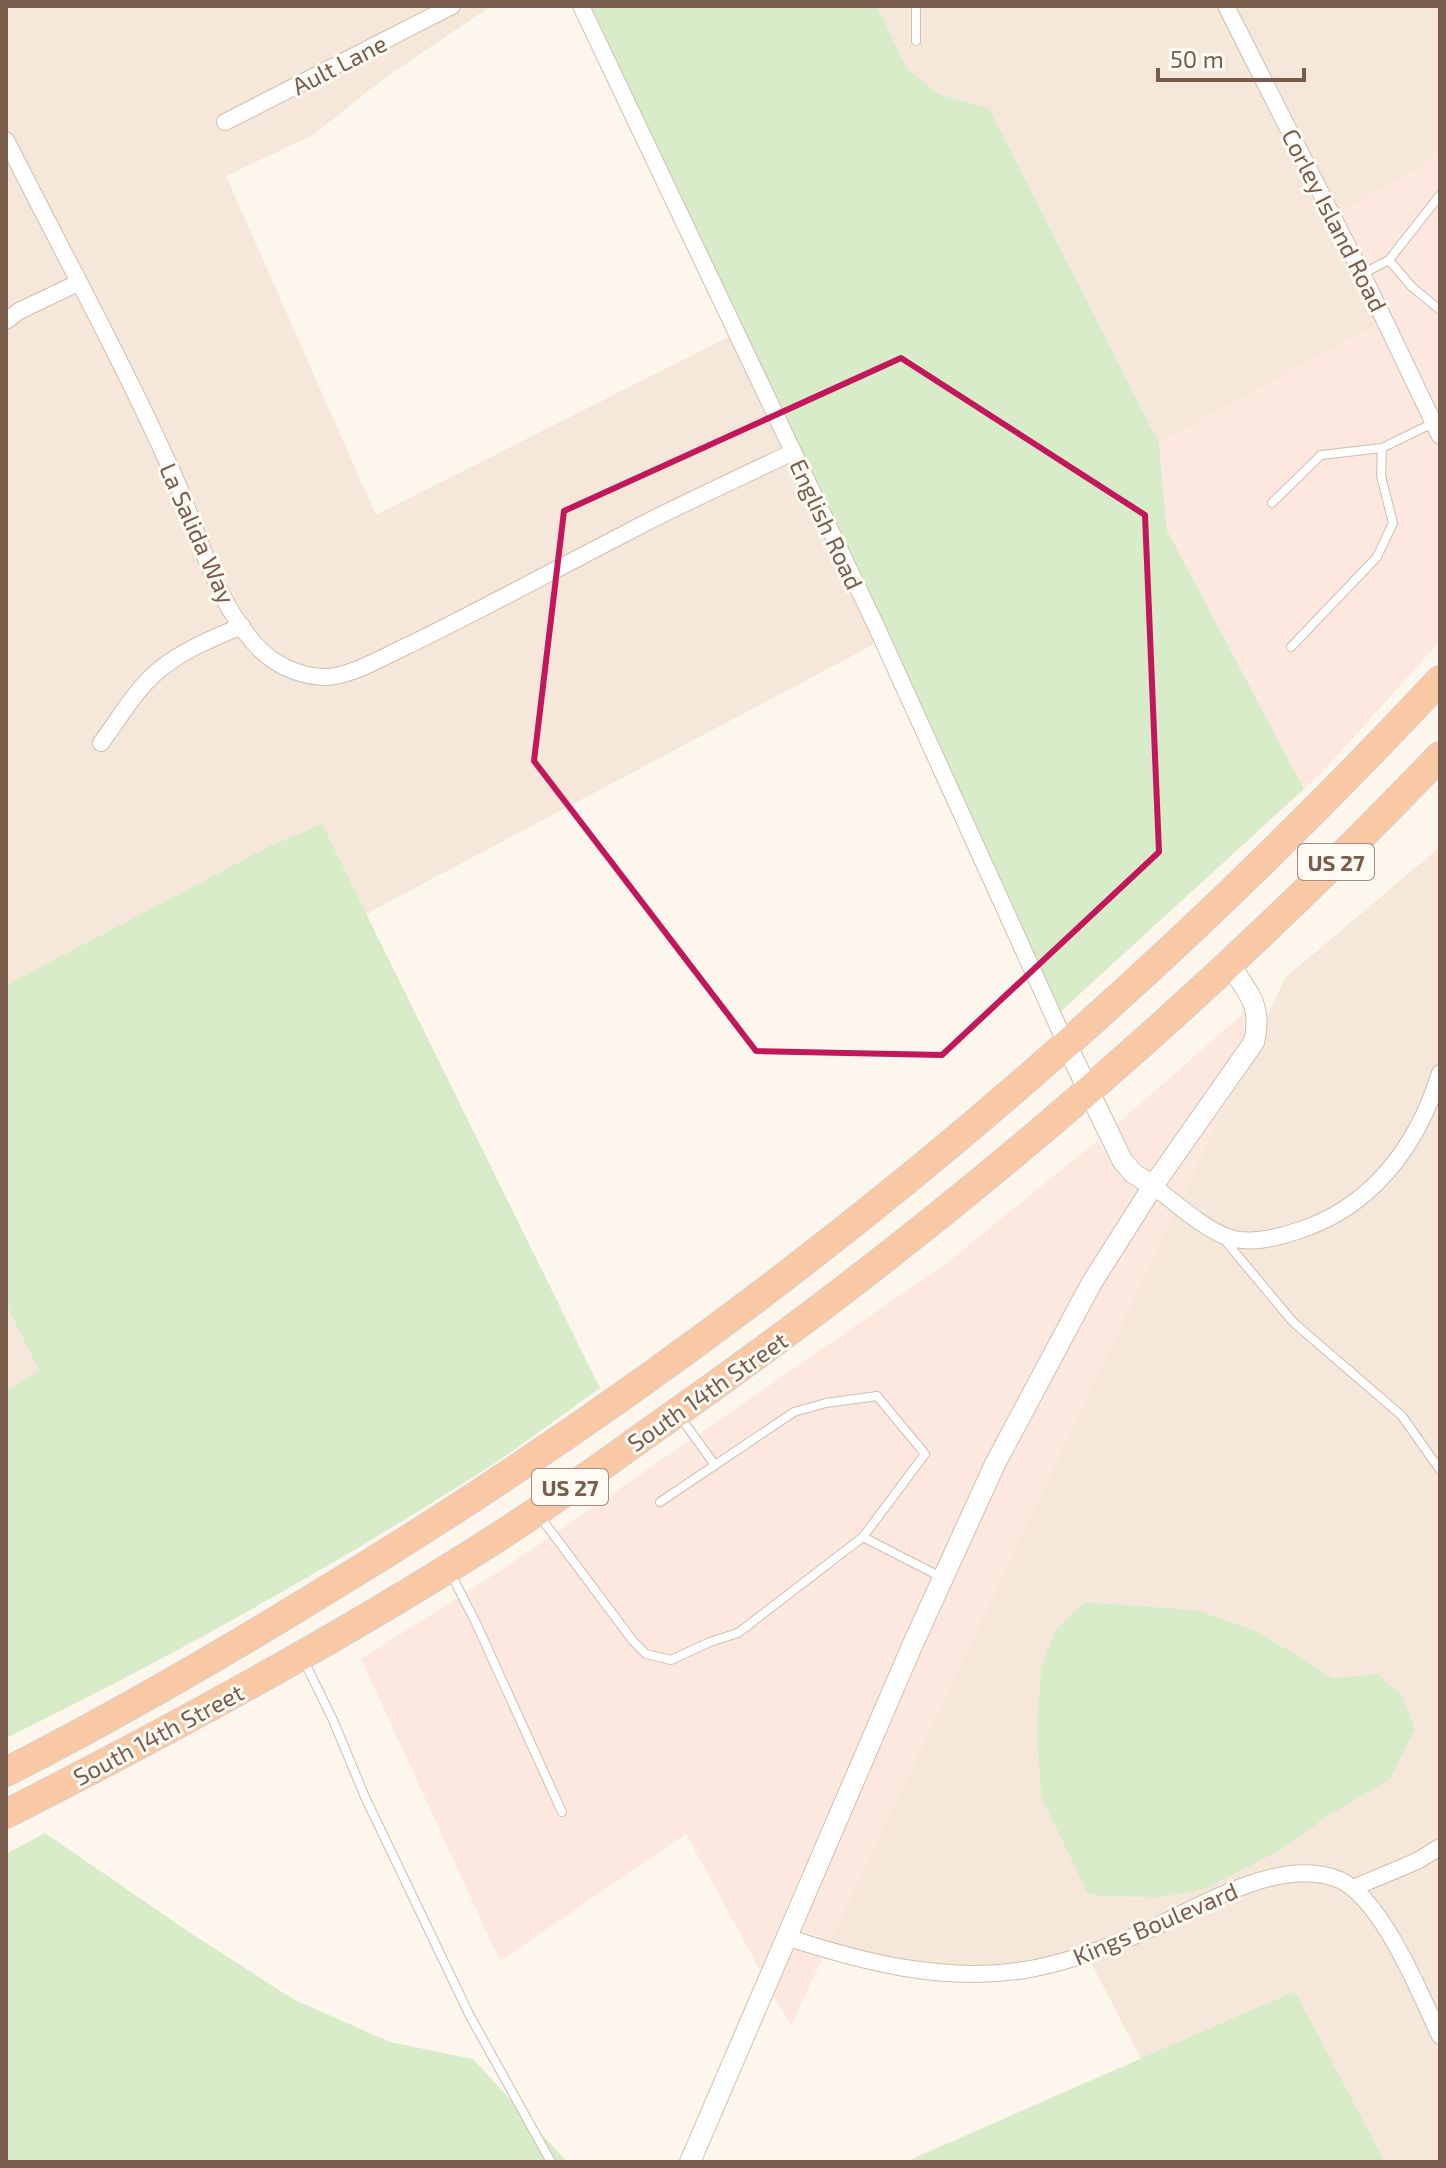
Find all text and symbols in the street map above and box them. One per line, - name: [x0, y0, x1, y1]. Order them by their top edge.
- street label: Ault Lane: [287, 28, 391, 100]
- scale bar: [1158, 32, 1304, 82]
- text: 50 m: [1170, 44, 1224, 73]
- street label: Corley Island Road: [1276, 124, 1394, 316]
- street label: English Road: [784, 454, 870, 594]
- street label: La Salida Way: [154, 458, 242, 608]
- road number: US 27: [1298, 844, 1374, 880]
- street label: South 14th Street: [621, 1325, 793, 1457]
- road number: US 27: [532, 1469, 608, 1505]
- street label: South 14th Street: [68, 1677, 248, 1791]
- street label: Kings Boulevard: [1068, 1875, 1242, 1971]

